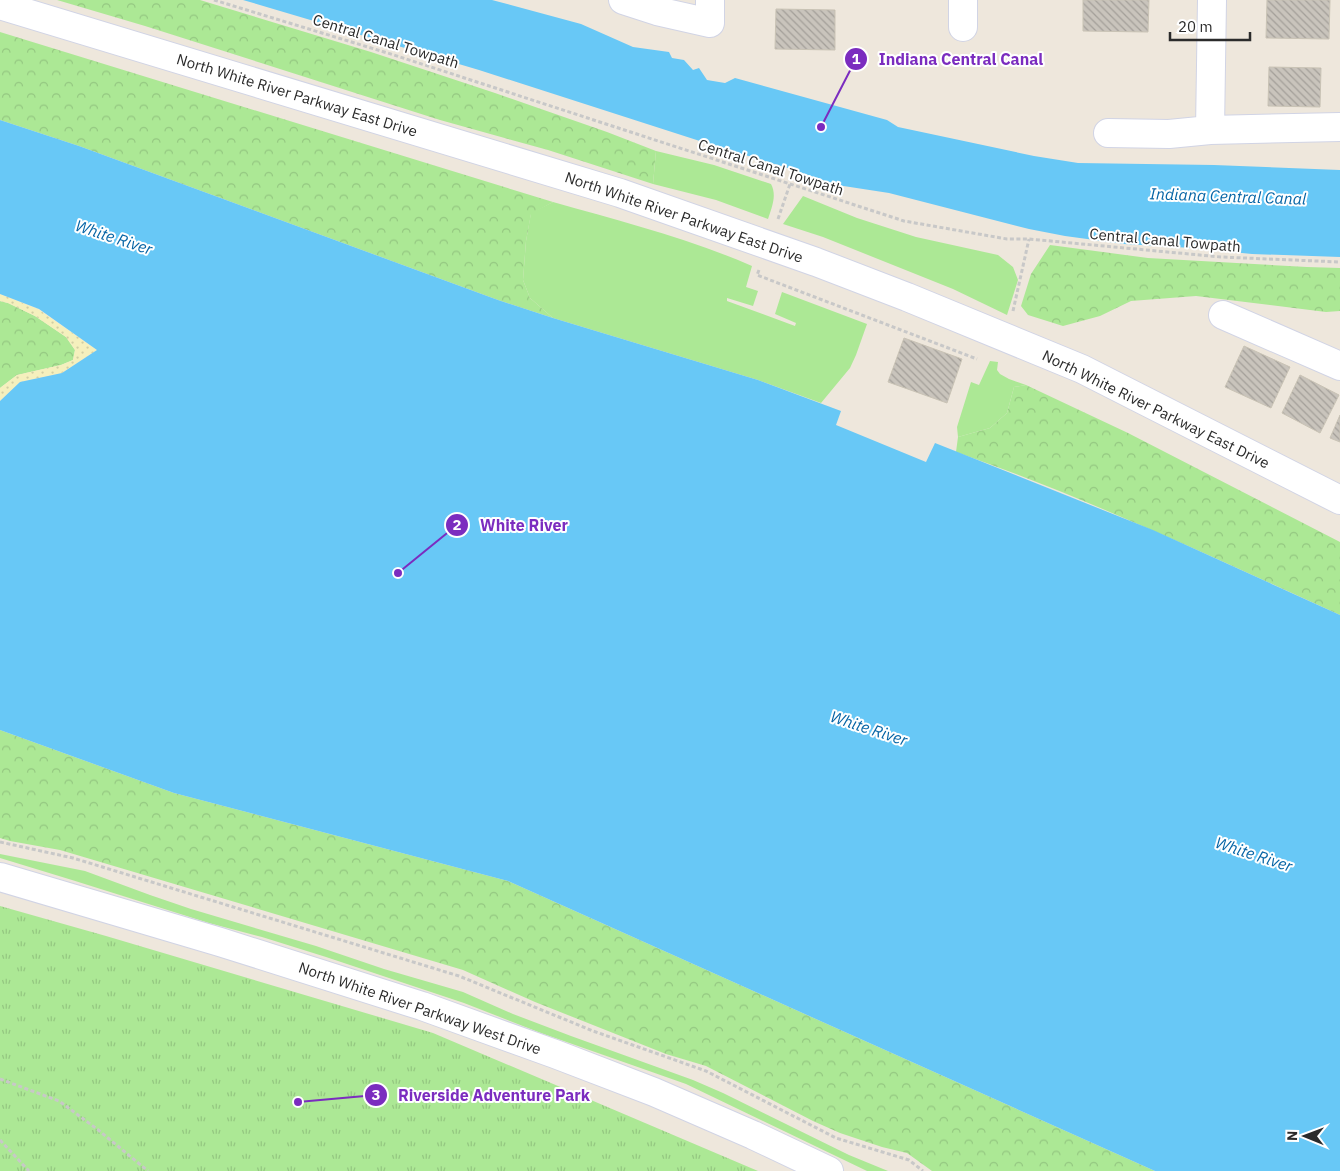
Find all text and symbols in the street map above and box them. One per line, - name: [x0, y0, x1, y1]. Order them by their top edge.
- street label: Central Canal Towpath: [311, 10, 461, 72]
- scale bar: [1170, 10, 1250, 42]
- text: 20 m: [1178, 17, 1213, 36]
- callout: Indiana Central Canal: [843, 44, 1053, 75]
- street label: North White River Parkway East Drive: [174, 49, 420, 141]
- text: 1: [851, 49, 861, 68]
- text: Indiana Central Canal: [879, 49, 1043, 69]
- street label: Central Canal Towpath: [696, 135, 846, 199]
- street label: North White River Parkway East Drive: [562, 167, 806, 267]
- water label: Indiana Central Canal: [1149, 183, 1307, 209]
- water label: White River: [73, 215, 156, 259]
- street label: Central Canal Towpath: [1089, 224, 1241, 256]
- street label: North White River Parkway East Drive: [1039, 346, 1273, 472]
- callout: White River: [445, 510, 578, 541]
- text: 2: [452, 515, 462, 534]
- text: White River: [480, 515, 568, 535]
- water label: White River: [828, 706, 911, 750]
- water label: White River: [1213, 832, 1296, 876]
- street label: North White River Parkway West Drive: [296, 957, 544, 1059]
- callout: Riverside Adventure Park: [363, 1080, 600, 1111]
- text: 3: [371, 1085, 381, 1104]
- text: Riverside Adventure Park: [398, 1085, 591, 1105]
- north arrow: [1280, 1111, 1330, 1161]
- text: N: [1283, 1131, 1301, 1141]

